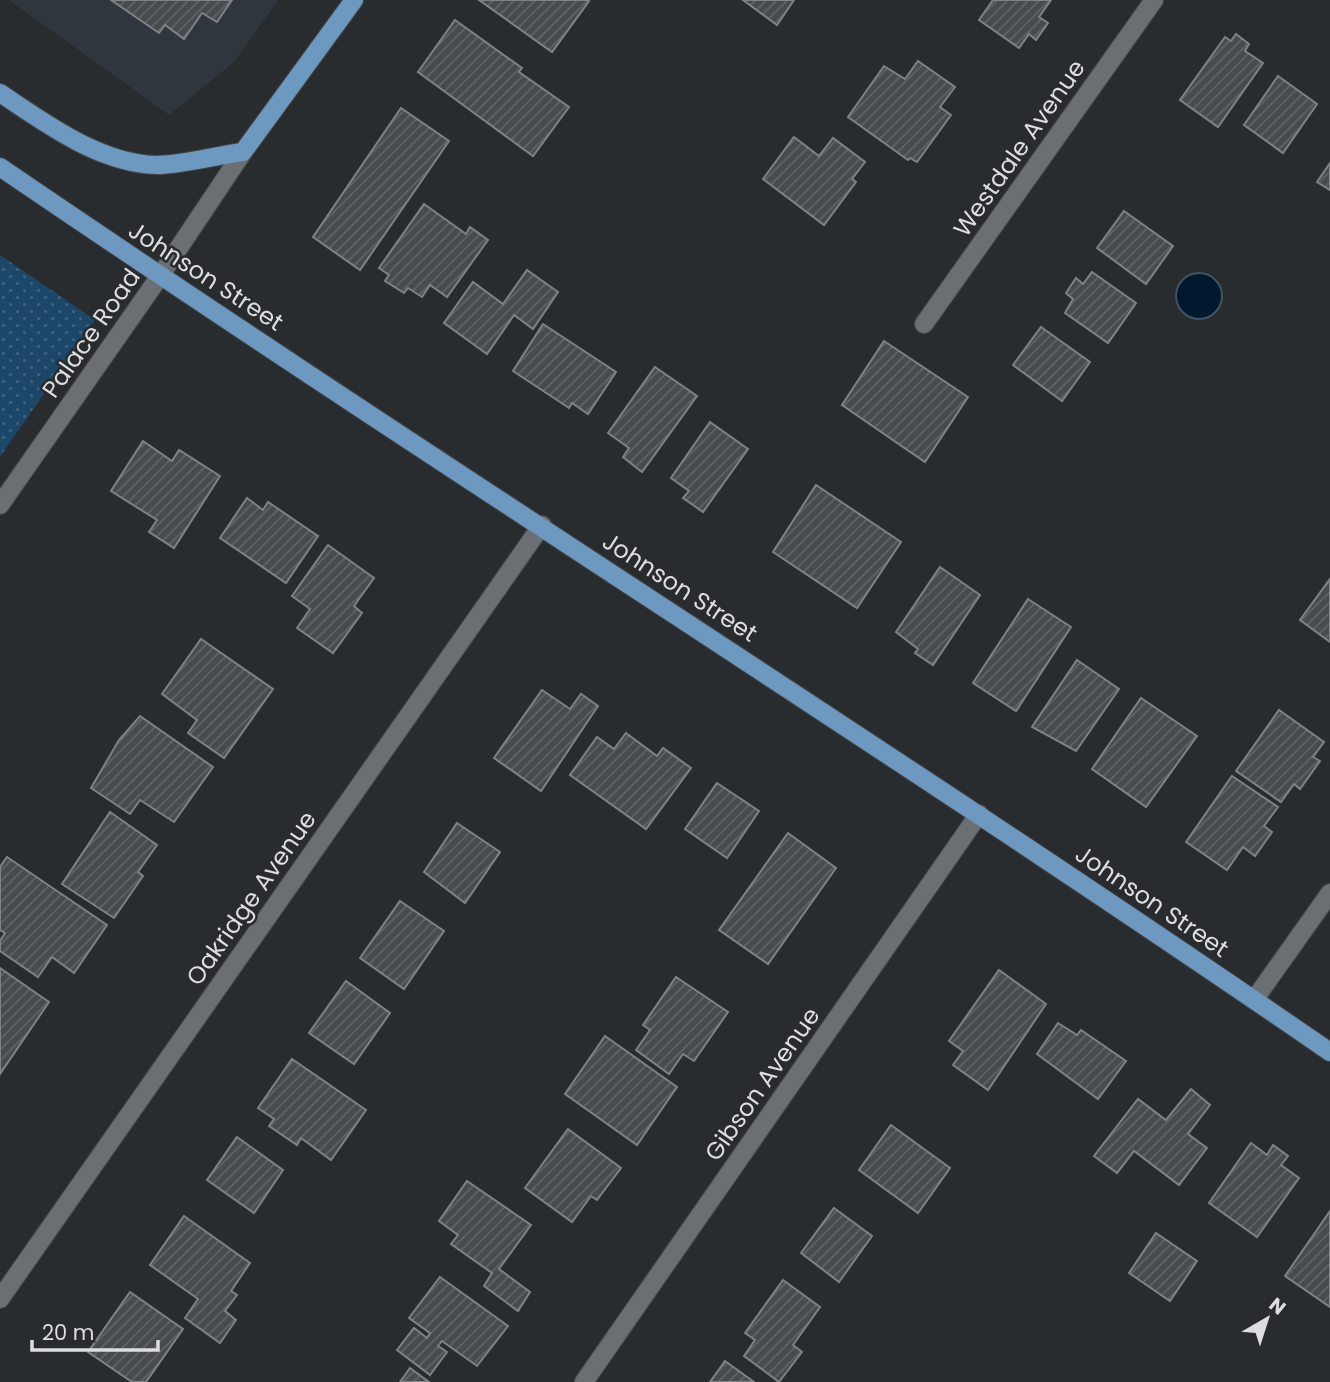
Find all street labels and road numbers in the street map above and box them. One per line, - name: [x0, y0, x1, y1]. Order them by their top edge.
- street label: Westdale Avenue: [945, 53, 1093, 243]
- street label: Johnson Street: [122, 213, 290, 339]
- street label: Palace Road: [34, 262, 148, 404]
- street label: Johnson Street: [596, 524, 764, 650]
- street label: Oakridge Avenue: [178, 804, 324, 992]
- street label: Johnson Street: [1069, 837, 1235, 965]
- street label: Gibson Avenue: [697, 1001, 827, 1167]

